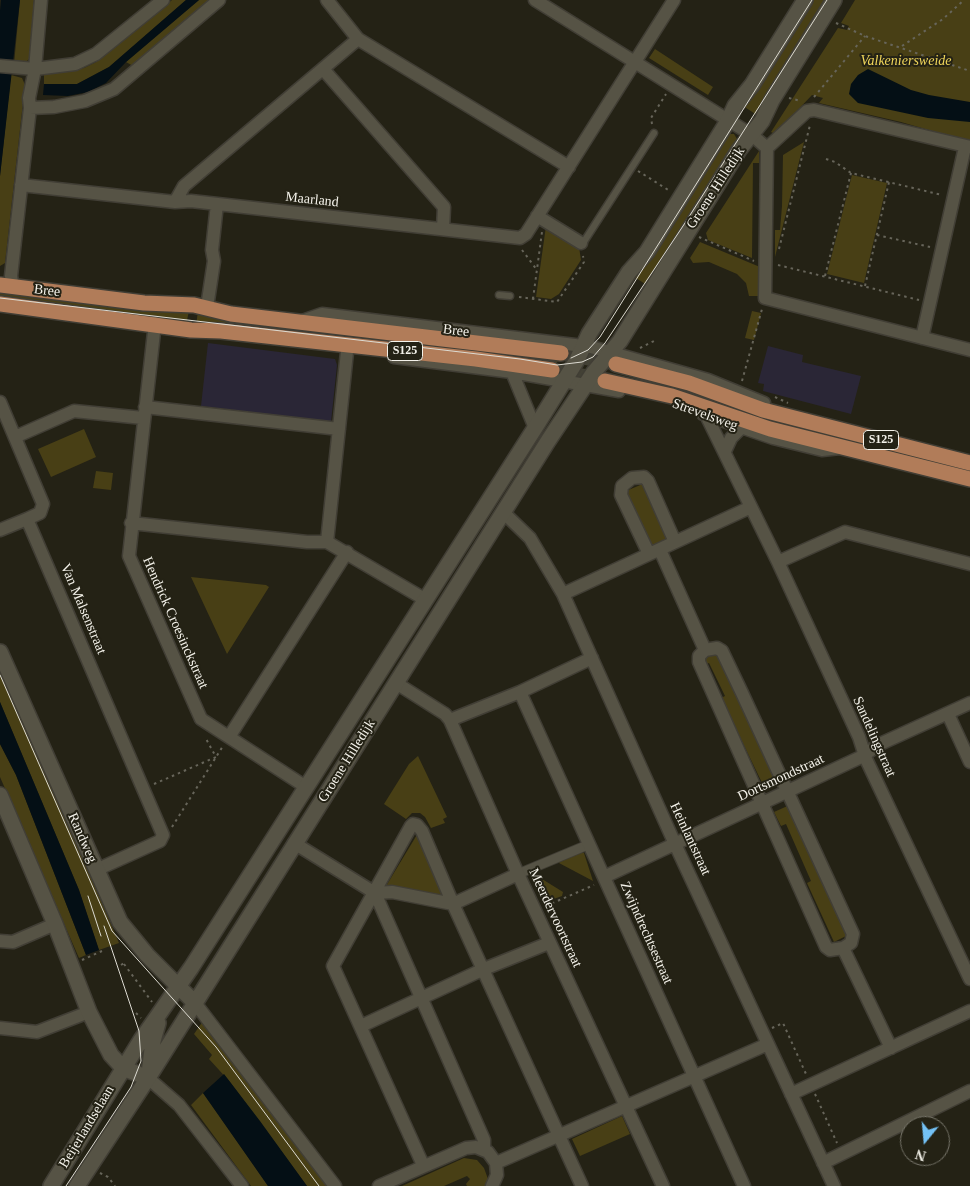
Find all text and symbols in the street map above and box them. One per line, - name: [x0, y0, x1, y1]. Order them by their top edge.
- park label: Valkeniersweide: [861, 53, 951, 69]
- street label: Groene Hilledijk: [683, 144, 749, 232]
- street label: Maarland: [284, 189, 340, 211]
- street label: Bree: [33, 281, 61, 301]
- street label: Bree: [442, 321, 470, 341]
- road number: S125: [388, 342, 422, 361]
- street label: Strevelsweg: [670, 395, 740, 435]
- road number: S125: [864, 430, 898, 450]
- street label: Hendrick Croesinckstraat: [138, 554, 212, 692]
- street label: Van Malsenstraat: [56, 561, 110, 657]
- street label: Sandelingstraat: [849, 694, 899, 780]
- street label: Groene Hilledijk: [315, 716, 379, 806]
- street label: Dortsmondstraat: [735, 751, 827, 805]
- street label: Heinlantstraat: [666, 800, 714, 878]
- street label: Randweg: [64, 810, 100, 866]
- street label: Meerdervoortstraat: [525, 866, 585, 970]
- street label: Zwijndrechtsestraat: [616, 879, 676, 987]
- street label: Beijerlandselaan: [56, 1083, 118, 1171]
- north arrow: [900, 1116, 950, 1166]
- text: N: [914, 1146, 928, 1164]

